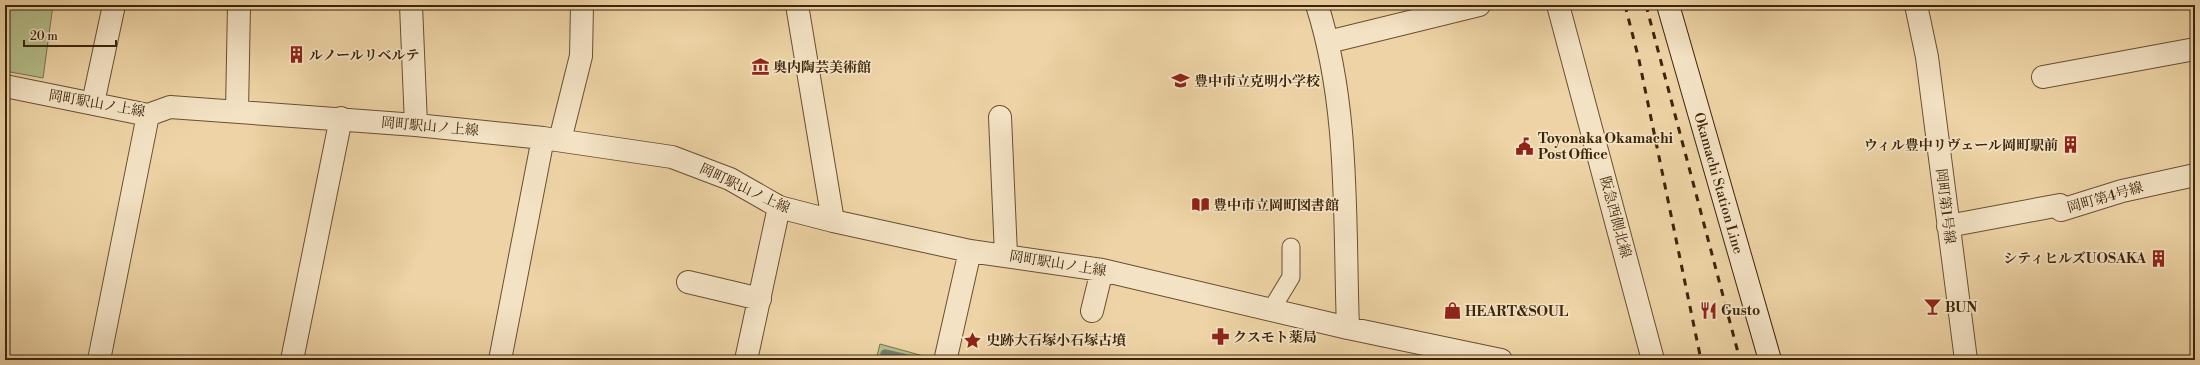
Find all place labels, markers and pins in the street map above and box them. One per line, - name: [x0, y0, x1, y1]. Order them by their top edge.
- building icon: ルノールリベルテ: [286, 45, 306, 65]
- place label: ルノールリベルテ: [309, 47, 419, 65]
- museum icon: 奥内陶芸美術館: [750, 57, 770, 77]
- place label: 奥内陶芸美術館: [773, 59, 871, 77]
- school or university icon: 豊中市立克明小学校: [1171, 71, 1191, 91]
- place label: 豊中市立克明小学校: [1194, 73, 1320, 91]
- place label: Toyonaka Okamachi Post Office: [1538, 130, 1674, 164]
- building icon: ウィル豊中リヴェール岡町駅前: [2061, 135, 2081, 155]
- public building icon: Toyonaka Okamachi Post Office: [1515, 136, 1535, 156]
- place label: ウィル豊中リヴェール岡町駅前: [1864, 137, 2058, 155]
- library icon: 豊中市立岡町図書館: [1190, 195, 1210, 215]
- place label: 豊中市立岡町図書館: [1213, 197, 1339, 215]
- building icon: シティヒルズUOSAKA: [2149, 248, 2169, 268]
- place label: シティヒルズUOSAKA: [2003, 250, 2147, 268]
- bar icon: BUN: [1922, 297, 1942, 317]
- place label: BUN: [1945, 299, 1977, 317]
- restaurant icon: Gusto: [1698, 300, 1718, 320]
- shop icon: HEART&SOUL: [1442, 301, 1462, 321]
- place label: Gusto: [1721, 302, 1760, 320]
- place label: HEART&SOUL: [1465, 303, 1569, 321]
- pharmacy icon: クスモト薬局: [1210, 327, 1230, 347]
- place label: クスモト薬局: [1233, 329, 1317, 347]
- place icon: 史跡大石塚小石塚古墳: [963, 330, 983, 350]
- place label: 史跡大石塚小石塚古墳: [986, 332, 1126, 350]

